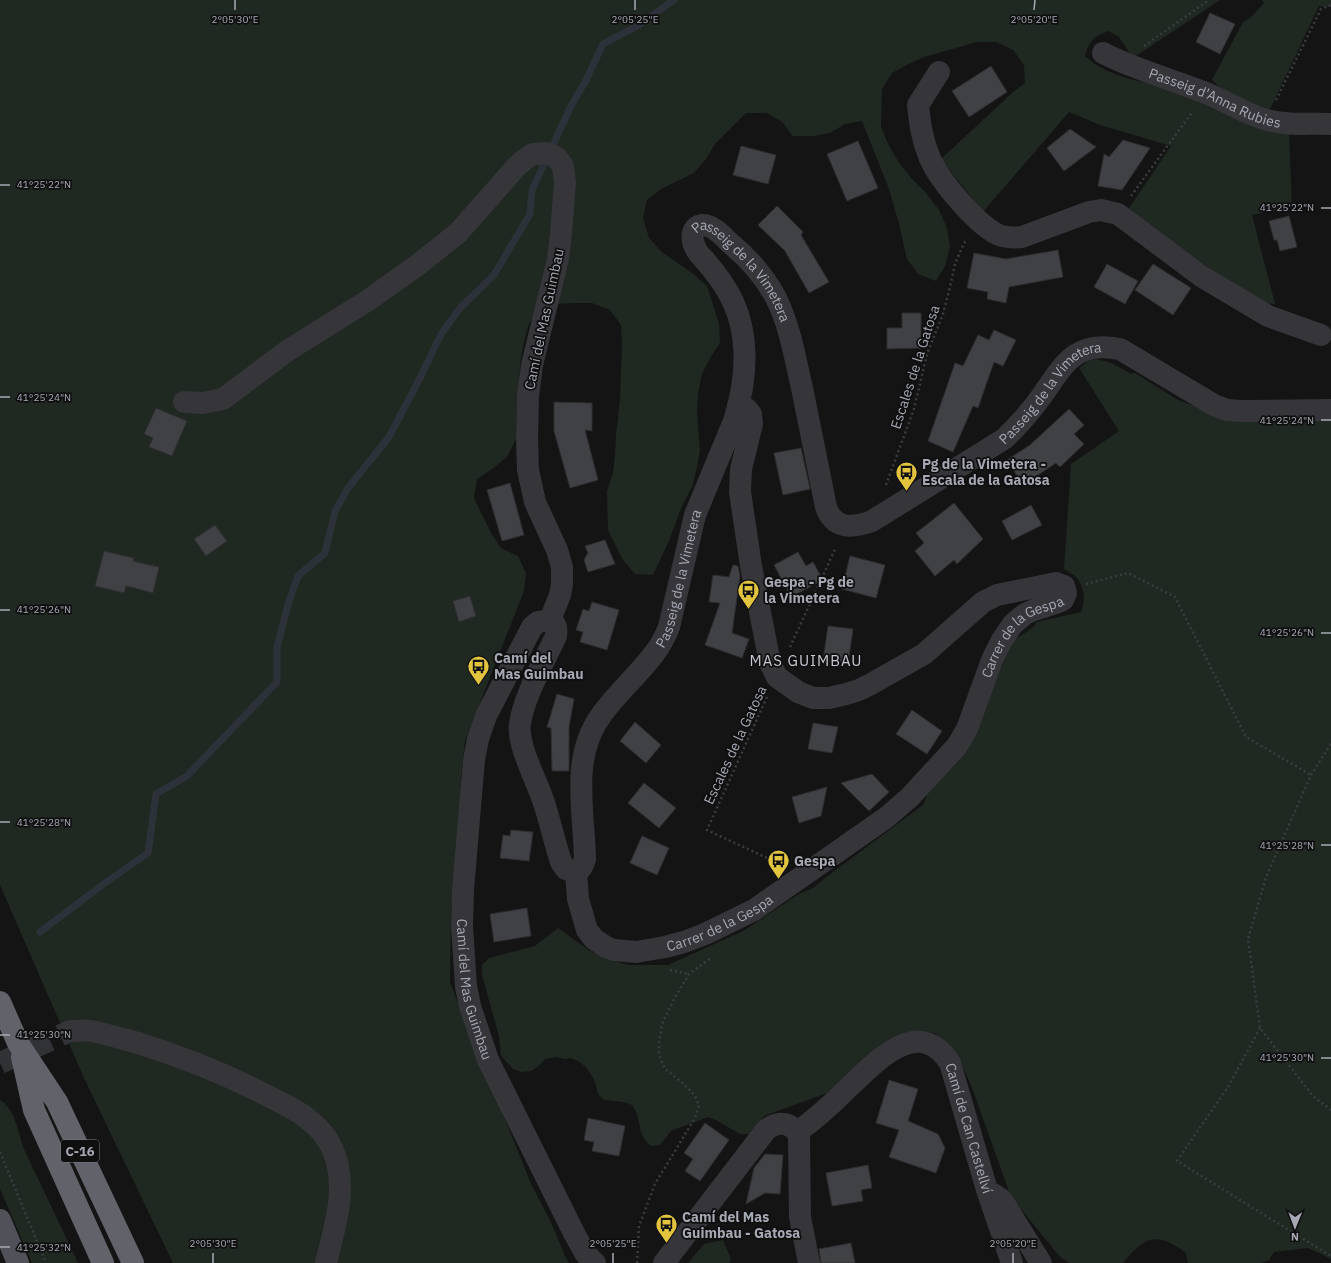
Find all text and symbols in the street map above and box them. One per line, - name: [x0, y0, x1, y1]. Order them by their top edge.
- text: 2°05'30"E: [211, 13, 259, 26]
- text: 2°05'25"E: [611, 13, 659, 26]
- text: 2°05'20"E: [1010, 13, 1058, 26]
- street label: Passeig d'Anna Rubies: [1147, 64, 1282, 132]
- text: 41°25'22"N: [17, 178, 71, 191]
- text: 41°25'22"N: [1260, 201, 1314, 214]
- street label: Passeig de la Vimetera: [687, 216, 794, 325]
- street label: Camí del Mas Guimbau: [520, 247, 568, 391]
- street label: Escales de la Gatosa: [887, 302, 944, 431]
- street label: Passeig de la Vimetera: [995, 338, 1103, 448]
- text: 41°25'24"N: [17, 391, 71, 404]
- text: 41°25'24"N: [1260, 414, 1314, 427]
- place label: Pg de la Vimetera - Escala de la Gatosa: [922, 455, 1050, 489]
- bus stop icon: Pg de la Vimetera - Escala de la Gatosa: [893, 459, 919, 492]
- street label: Passeig de la Vimetera: [651, 506, 706, 651]
- place label: Gespa - Pg de la Vimetera: [764, 573, 854, 607]
- bus stop icon: Gespa - Pg de la Vimetera: [736, 577, 762, 610]
- street label: Carrer de la Gespa: [977, 592, 1067, 680]
- text: 41°25'26"N: [17, 603, 71, 616]
- text: 41°25'26"N: [1260, 626, 1314, 639]
- place label: Camí del Mas Guimbau: [494, 649, 584, 683]
- district label: MAS GUIMBAU: [749, 651, 863, 670]
- bus stop icon: Camí del Mas Guimbau: [466, 653, 492, 686]
- street label: Escales de la Gatosa: [700, 682, 771, 807]
- text: 41°25'28"N: [17, 816, 71, 829]
- text: 41°25'28"N: [1260, 839, 1314, 852]
- bus stop icon: Gespa: [766, 848, 792, 881]
- place label: Gespa: [794, 852, 836, 870]
- street label: Carrer de la Gespa: [664, 890, 777, 955]
- street label: Camí del Mas Guimbau: [453, 918, 496, 1062]
- text: 41°25'30"N: [17, 1028, 71, 1041]
- text: 41°25'30"N: [1260, 1051, 1314, 1064]
- street label: Camí de Can Castellví: [941, 1061, 997, 1196]
- road number: C-16: [61, 1140, 99, 1162]
- north arrow: [1275, 1207, 1315, 1247]
- place label: Camí del Mas Guimbau - Gatosa: [682, 1208, 800, 1242]
- bus stop icon: Camí del Mas Guimbau - Gatosa: [653, 1212, 679, 1245]
- text: N: [1291, 1230, 1299, 1244]
- text: 2°05'30"E: [189, 1237, 237, 1250]
- text: 2°05'25"E: [589, 1237, 637, 1250]
- text: 2°05'20"E: [989, 1237, 1037, 1250]
- text: 41°25'32"N: [17, 1241, 71, 1254]

